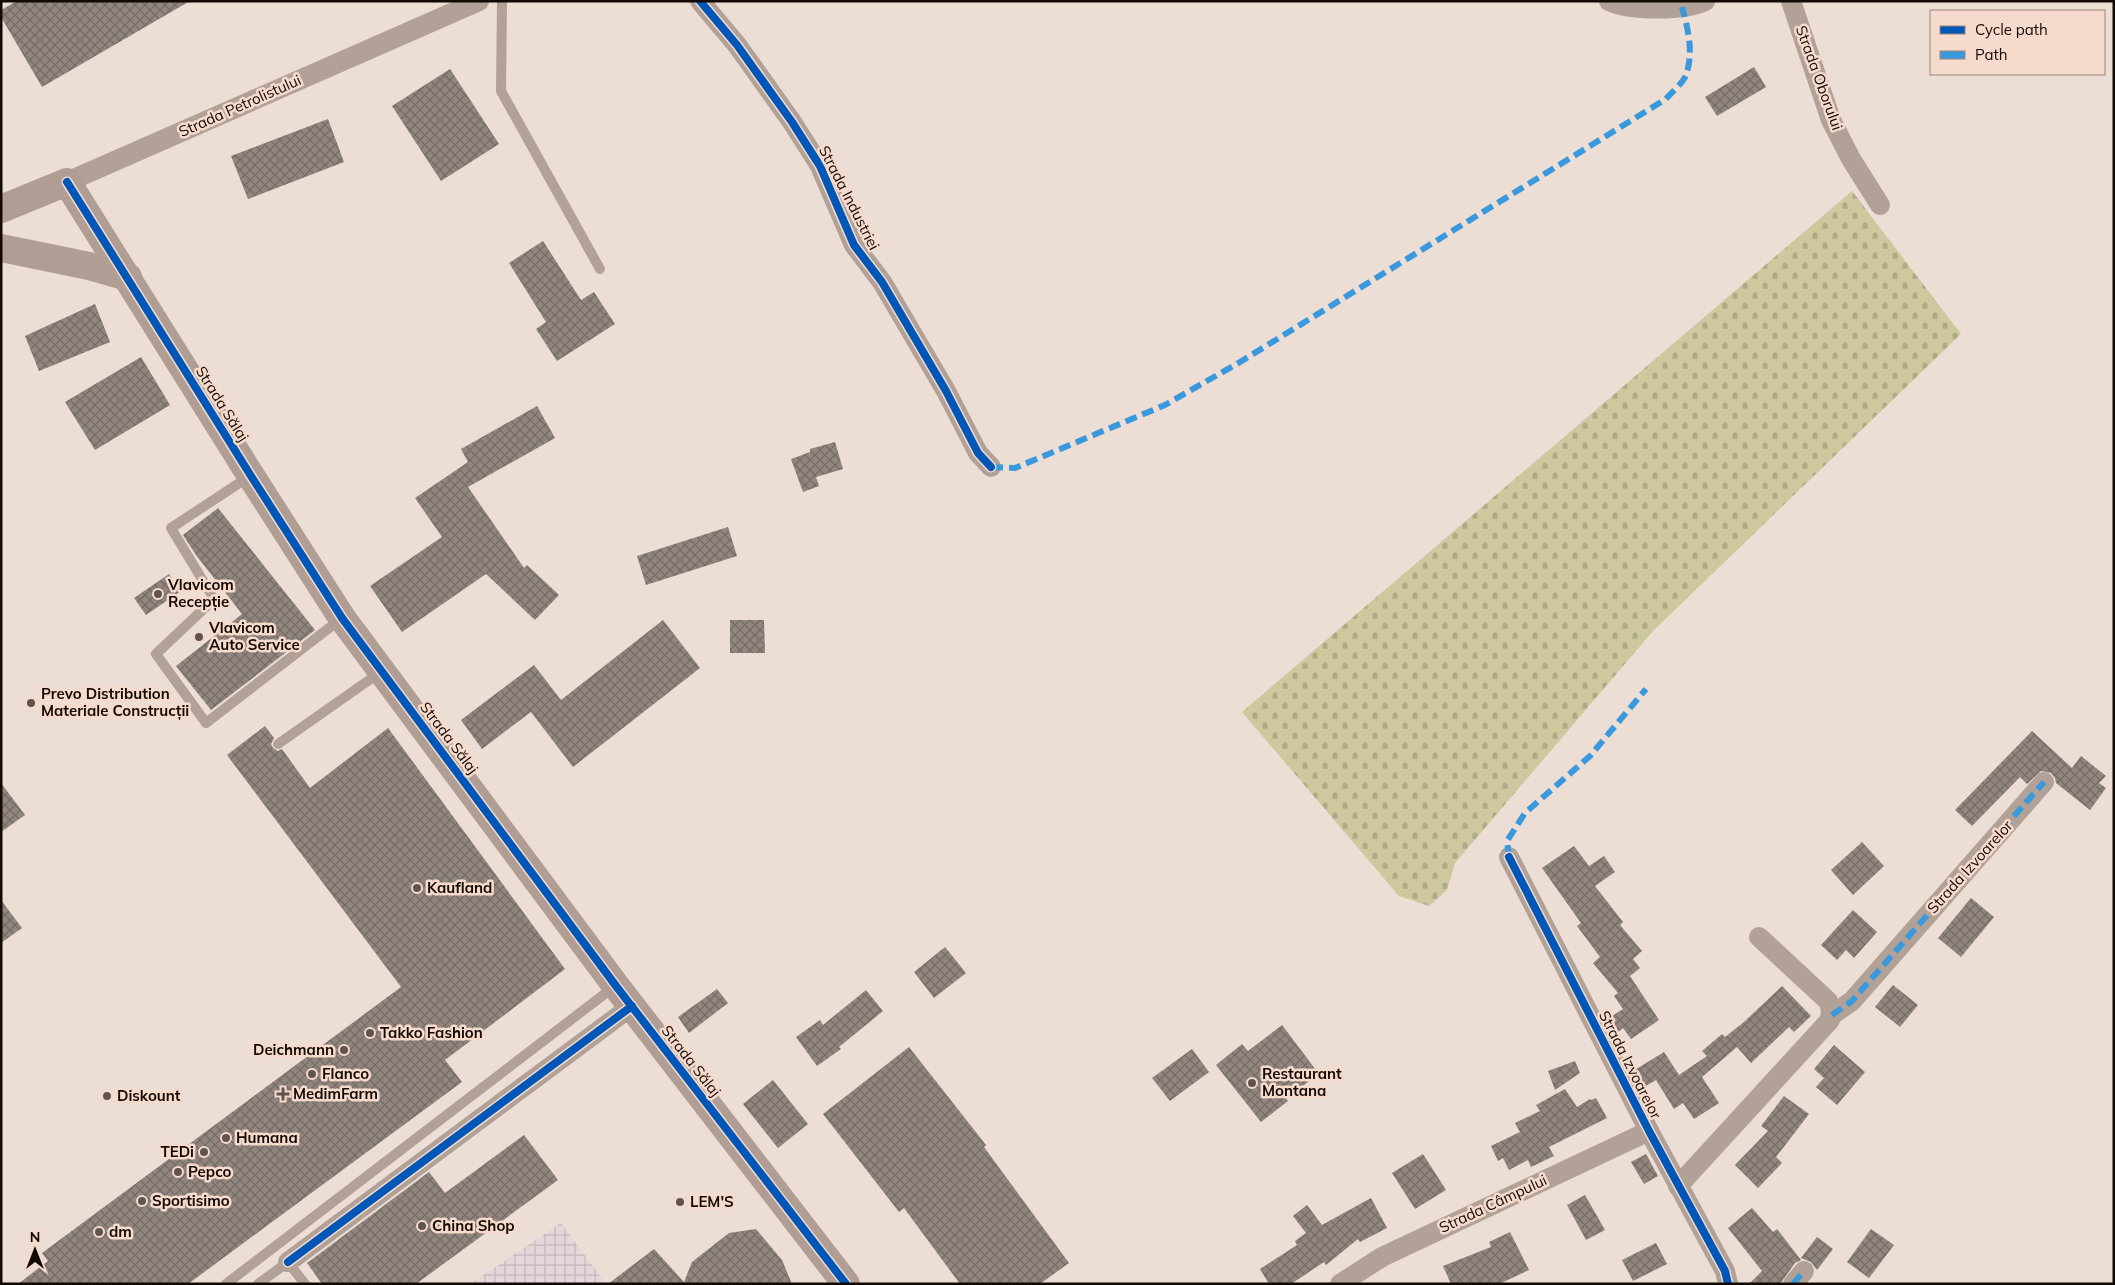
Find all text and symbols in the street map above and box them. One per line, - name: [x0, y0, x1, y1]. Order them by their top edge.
- legend: [1930, 10, 2105, 75]
- text: Cycle path: [1975, 20, 2048, 39]
- street label: Strada Oborului: [1792, 23, 1847, 133]
- text: Path: [1975, 45, 2007, 64]
- street label: Strada Petrolistului: [176, 70, 304, 141]
- street label: Strada Industriei: [815, 142, 884, 253]
- street label: Strada Sălaj: [192, 363, 253, 445]
- place label: Vlavicom Recepție: [167, 575, 234, 612]
- marker: Vlavicom Recepție: [152, 588, 164, 600]
- place label: Vlavicom Auto Service: [208, 618, 300, 654]
- marker: Vlavicom Auto Service: [193, 631, 205, 643]
- place label: Prevo Distribution Materiale Construcții: [41, 684, 189, 721]
- marker: Prevo Distribution Materiale Construcții: [25, 697, 37, 709]
- street label: Strada Sălaj: [416, 698, 483, 777]
- street label: Strada Izvoarelor: [1923, 816, 2017, 917]
- place label: Kaufland: [427, 878, 492, 897]
- marker: Kaufland: [411, 882, 423, 894]
- street label: Strada Izvoarelor: [1595, 1007, 1666, 1123]
- street label: Strada Sălaj: [658, 1021, 725, 1100]
- place label: Takko Fashion: [380, 1023, 483, 1042]
- marker: Takko Fashion: [364, 1027, 376, 1039]
- place label: Deichmann: [253, 1040, 334, 1059]
- marker: Deichmann: [338, 1044, 350, 1056]
- place label: Flanco: [322, 1064, 369, 1083]
- place label: Restaurant Montana: [1262, 1064, 1342, 1100]
- marker: Flanco: [306, 1068, 318, 1080]
- marker: Restaurant Montana: [1246, 1077, 1258, 1089]
- place label: MedimFarm: [293, 1084, 378, 1103]
- place label: Diskount: [117, 1086, 181, 1105]
- marker: MedimFarm: [277, 1088, 289, 1100]
- marker: Diskount: [101, 1090, 113, 1102]
- place label: Humana: [236, 1128, 298, 1147]
- marker: Humana: [220, 1132, 232, 1144]
- place label: TEDi: [160, 1142, 194, 1161]
- marker: TEDi: [198, 1146, 210, 1158]
- place label: Pepco: [188, 1162, 232, 1181]
- marker: Pepco: [172, 1166, 184, 1178]
- street label: Strada Câmpului: [1436, 1170, 1550, 1237]
- place label: Sportisimo: [152, 1191, 230, 1210]
- place label: LEM'S: [690, 1192, 734, 1211]
- marker: Sportisimo: [136, 1195, 148, 1207]
- marker: LEM'S: [674, 1196, 686, 1208]
- place label: China Shop: [432, 1216, 515, 1235]
- marker: China Shop: [416, 1220, 428, 1232]
- place label: dm: [109, 1222, 132, 1241]
- north arrow: [10, 1225, 60, 1275]
- marker: dm: [93, 1226, 105, 1238]
- text: N: [30, 1228, 40, 1246]

